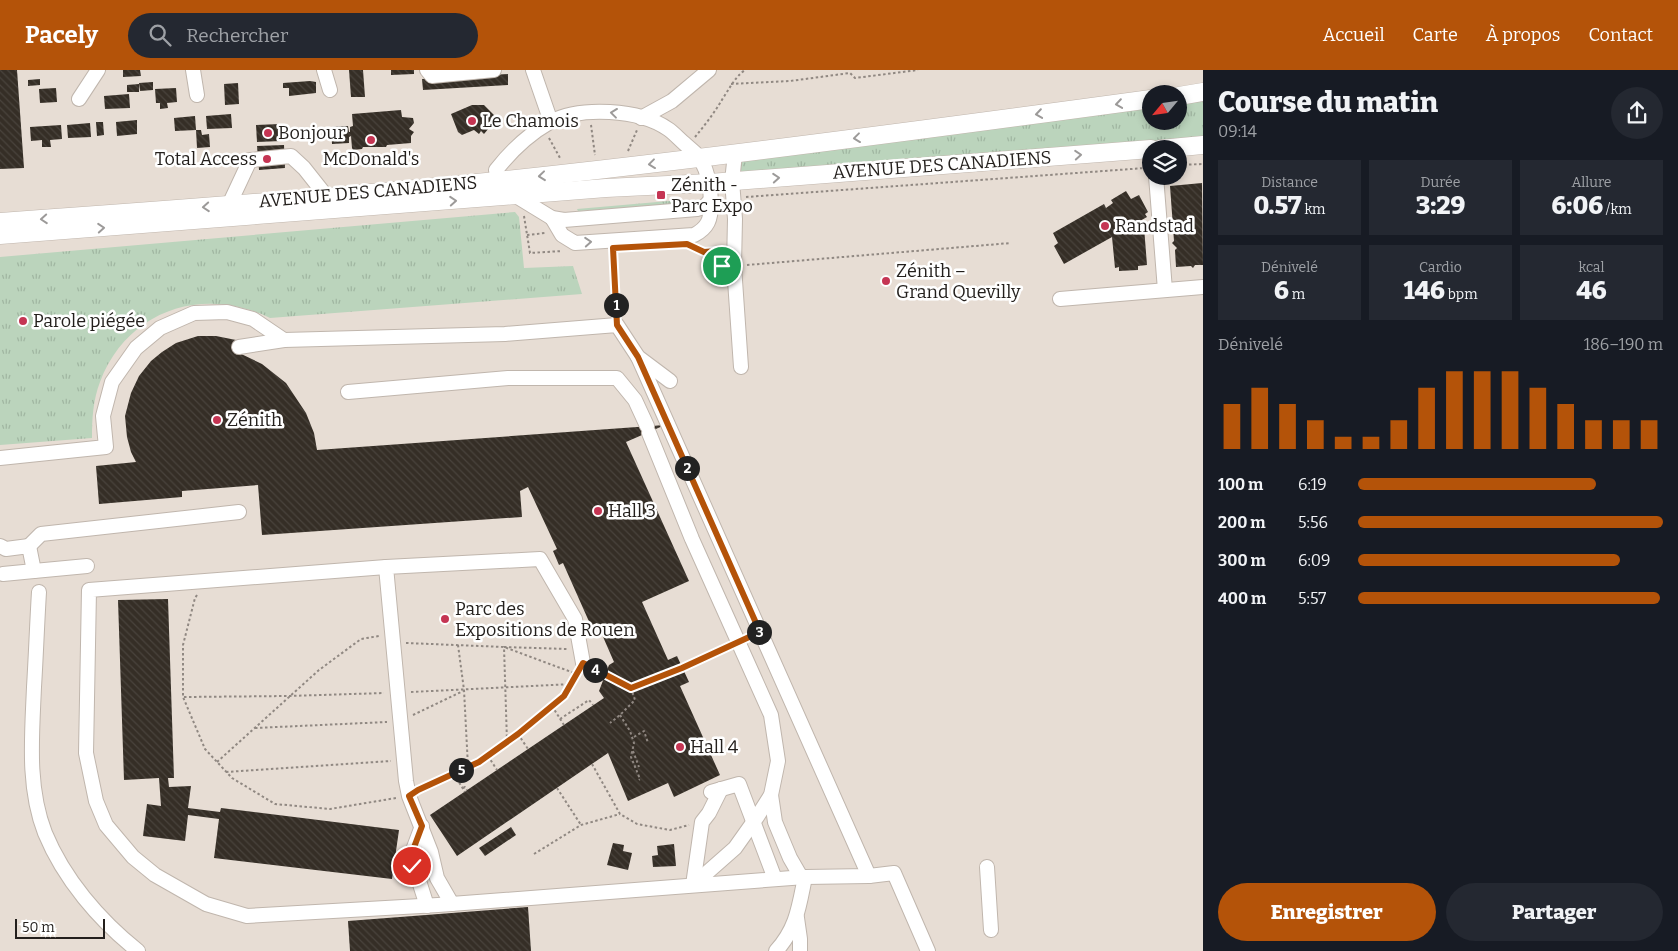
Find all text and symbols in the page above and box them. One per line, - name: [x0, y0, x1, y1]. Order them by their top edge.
- search box: [128, 13, 478, 58]
- text: Pacely: [25, 21, 98, 49]
- icon: search: [146, 21, 174, 49]
- text: Rechercher: [186, 24, 288, 47]
- text: Accueil: [1323, 24, 1385, 46]
- text: Carte: [1413, 24, 1458, 46]
- text: À propos: [1486, 24, 1560, 46]
- text: Contact: [1588, 24, 1653, 46]
- north arrow: [1142, 85, 1188, 130]
- map controls: [1142, 85, 1187, 185]
- text: Course du matin: [1218, 86, 1438, 119]
- button: share: [1611, 87, 1663, 139]
- one-way arrow: [1115, 98, 1123, 109]
- one-way arrow: [609, 108, 617, 119]
- one-way arrow: [1034, 109, 1043, 119]
- place label: Le Chamois: [482, 110, 579, 132]
- marker: Le Chamois: [466, 115, 478, 127]
- place label: Bonjour: [278, 122, 346, 144]
- text: 09:14: [1218, 122, 1257, 141]
- marker: Bonjour: [262, 127, 274, 139]
- one-way arrow: [853, 133, 862, 143]
- marker: McDonald's: [365, 134, 377, 146]
- button: layers: [1142, 140, 1187, 185]
- street label: AVENUE DES CANADIENS: [832, 146, 1052, 184]
- place label: Total Access: [155, 148, 257, 170]
- place label: McDonald's: [323, 148, 419, 170]
- one-way arrow: [1074, 150, 1082, 161]
- marker: Total Access: [261, 153, 273, 165]
- one-way arrow: [648, 158, 656, 168]
- one-way arrow: [538, 170, 546, 181]
- street label: AVENUE DES CANADIENS: [258, 171, 478, 213]
- one-way arrow: [773, 172, 781, 183]
- place label: Zénith - Parc Expo: [671, 174, 753, 217]
- text: Distance: [1261, 174, 1318, 191]
- text: Durée: [1421, 174, 1460, 191]
- text: Allure: [1571, 174, 1612, 191]
- marker: Zénith - Parc Expo: [655, 189, 667, 201]
- text: 0.57: [1254, 191, 1302, 221]
- text: 3:29: [1416, 191, 1465, 221]
- text: 6:06: [1551, 191, 1603, 221]
- one-way arrow: [449, 196, 457, 207]
- one-way arrow: [202, 201, 210, 212]
- text: km: [1302, 201, 1325, 218]
- text: /km: [1603, 201, 1632, 218]
- one-way arrow: [40, 213, 48, 224]
- place label: Randstad: [1115, 215, 1194, 237]
- marker: Randstad: [1099, 220, 1111, 232]
- one-way arrow: [97, 222, 105, 233]
- one-way arrow: [584, 237, 592, 248]
- pin: [701, 245, 743, 287]
- icon: arrive: [708, 252, 736, 280]
- text: Dénivelé: [1261, 259, 1318, 276]
- text: Cardio: [1419, 259, 1462, 276]
- text: kcal: [1578, 259, 1605, 276]
- place label: Zénith – Grand Quevilly: [896, 260, 1021, 303]
- marker: Zénith – Grand Quevilly: [880, 275, 892, 287]
- text: 6: [1274, 276, 1289, 306]
- text: 146: [1403, 276, 1445, 306]
- text: 46: [1576, 276, 1607, 306]
- text: m: [1289, 286, 1305, 303]
- text: bpm: [1445, 286, 1478, 303]
- pin: 1: [604, 292, 628, 318]
- text: 1: [613, 297, 620, 314]
- place label: Parole piégée: [33, 310, 145, 332]
- marker: Parole piégée: [17, 315, 29, 327]
- text: Dénivelé: [1218, 335, 1283, 354]
- text: 186–190 m: [1584, 335, 1663, 354]
- place label: Zénith: [227, 409, 282, 431]
- marker: Zénith: [211, 414, 223, 426]
- pin: 2: [674, 456, 700, 480]
- text: 2: [684, 460, 691, 477]
- text: 100 m: [1218, 475, 1263, 494]
- text: 6:19: [1298, 475, 1327, 494]
- place label: Hall 3: [608, 500, 656, 522]
- marker: Hall 3: [592, 505, 604, 517]
- text: 200 m: [1218, 513, 1265, 532]
- text: 5:56: [1298, 513, 1328, 532]
- text: 300 m: [1218, 551, 1266, 570]
- text: 6:09: [1298, 551, 1330, 570]
- text: 400 m: [1218, 589, 1266, 608]
- text: 5:57: [1298, 589, 1326, 608]
- place label: Parc des Expositions de Rouen: [455, 598, 635, 641]
- marker: Parc des Expositions de Rouen: [439, 613, 451, 625]
- pin: 3: [746, 620, 772, 644]
- text: 3: [755, 624, 764, 641]
- pin: 4: [582, 658, 608, 682]
- text: 4: [591, 662, 600, 679]
- place label: Hall 4: [690, 736, 739, 758]
- marker: Hall 4: [674, 741, 686, 753]
- pin: 5: [448, 758, 474, 782]
- text: 5: [458, 762, 465, 779]
- pin: [391, 845, 433, 887]
- icon: check: [398, 852, 426, 880]
- button: Enregistrer: [1218, 883, 1436, 941]
- button: Partager: [1446, 883, 1663, 941]
- scale bar: [15, 916, 105, 939]
- text: 50 m: [22, 919, 55, 936]

